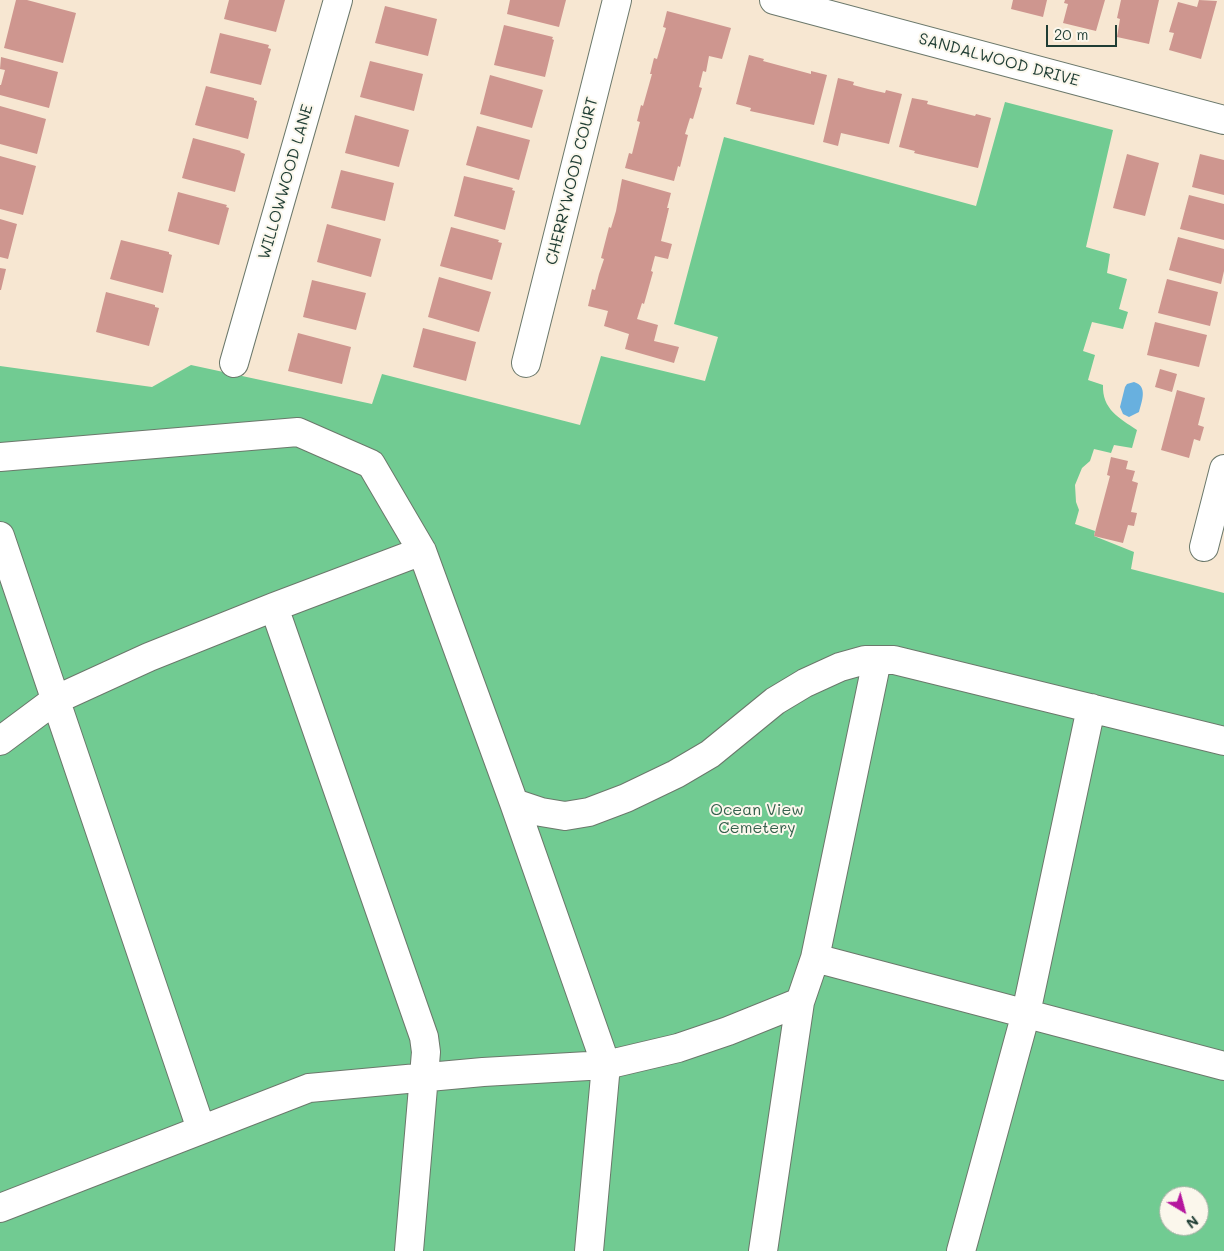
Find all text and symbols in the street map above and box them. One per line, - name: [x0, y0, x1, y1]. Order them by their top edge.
- scale bar: [1049, 15, 1120, 47]
- text: 20 m: [1054, 24, 1088, 44]
- street label: SANDALWOOD DRIVE: [917, 29, 1081, 91]
- street label: CHERRYWOOD COURT: [542, 95, 602, 267]
- street label: WILLOWWOOD LANE: [255, 102, 317, 262]
- park label: Ocean View Cemetery: [710, 800, 804, 838]
- north arrow: [1159, 1186, 1209, 1236]
- text: N: [1183, 1212, 1203, 1233]

